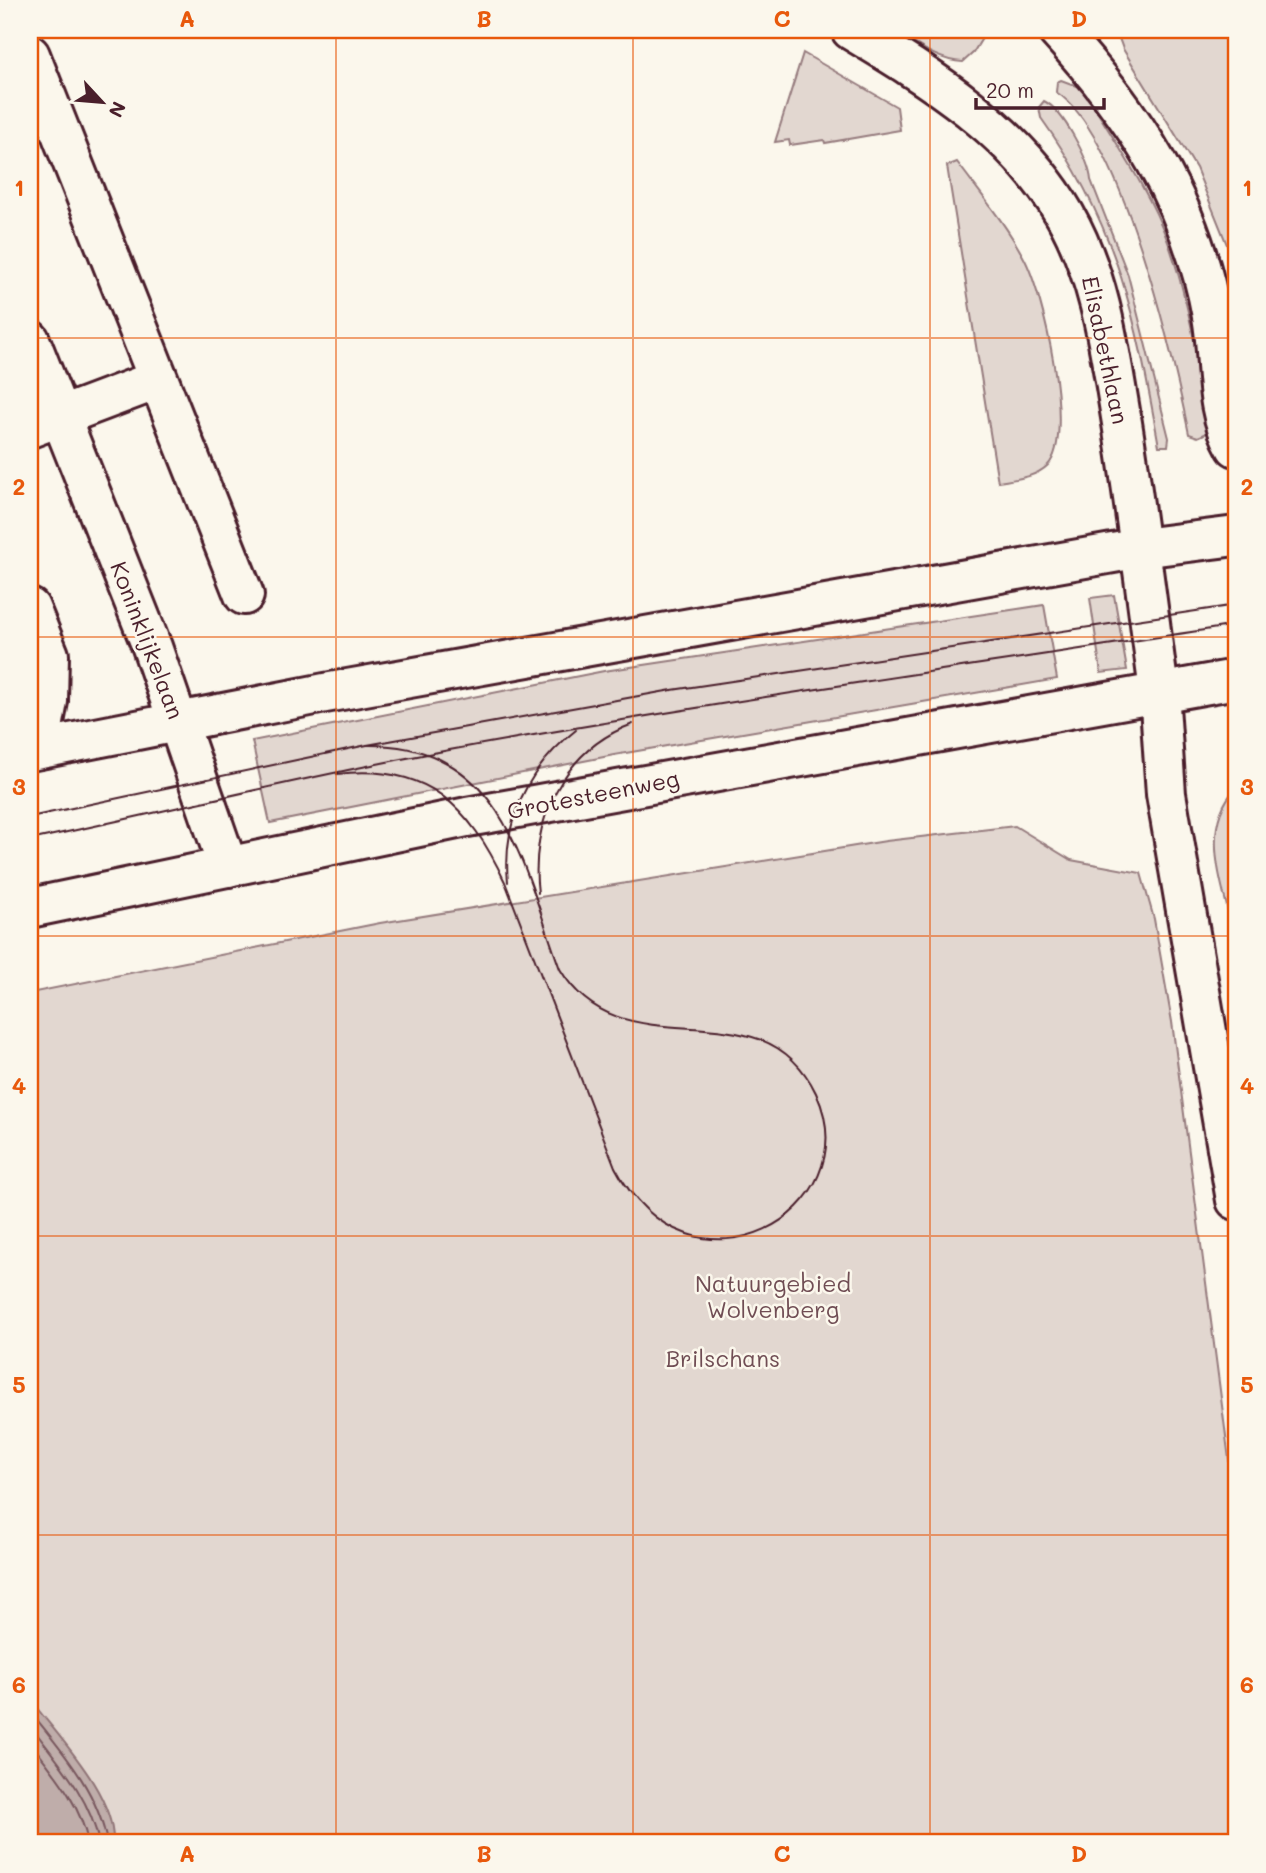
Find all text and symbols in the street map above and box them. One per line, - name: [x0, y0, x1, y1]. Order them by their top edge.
- text: A: [179, 3, 195, 33]
- text: B: [476, 3, 492, 33]
- text: C: [773, 3, 791, 33]
- text: D: [1071, 3, 1087, 33]
- north arrow: [66, 66, 136, 136]
- scale bar: [976, 66, 1103, 110]
- text: 20 m: [986, 76, 1034, 103]
- text: N: [103, 98, 132, 122]
- text: 1: [14, 172, 24, 202]
- text: 1: [1242, 172, 1252, 202]
- street label: Elisabethlaan: [1076, 273, 1136, 427]
- text: 2: [13, 471, 25, 501]
- text: 2: [1241, 471, 1253, 501]
- street label: Koninklijkelaan: [104, 557, 192, 723]
- street label: Grotesteenweg: [504, 763, 682, 825]
- text: 3: [12, 771, 26, 801]
- text: 3: [1240, 771, 1254, 801]
- text: 4: [12, 1070, 26, 1100]
- text: 4: [1240, 1070, 1254, 1100]
- park label: Natuurgebied Wolvenberg: [695, 1268, 851, 1324]
- park label: Brilschans: [666, 1343, 780, 1373]
- text: 5: [12, 1369, 26, 1399]
- text: 5: [1240, 1369, 1254, 1399]
- text: 6: [12, 1669, 26, 1699]
- text: 6: [1240, 1669, 1254, 1699]
- text: A: [179, 1838, 195, 1868]
- text: B: [476, 1838, 492, 1868]
- text: C: [773, 1838, 791, 1868]
- text: D: [1071, 1838, 1087, 1868]

